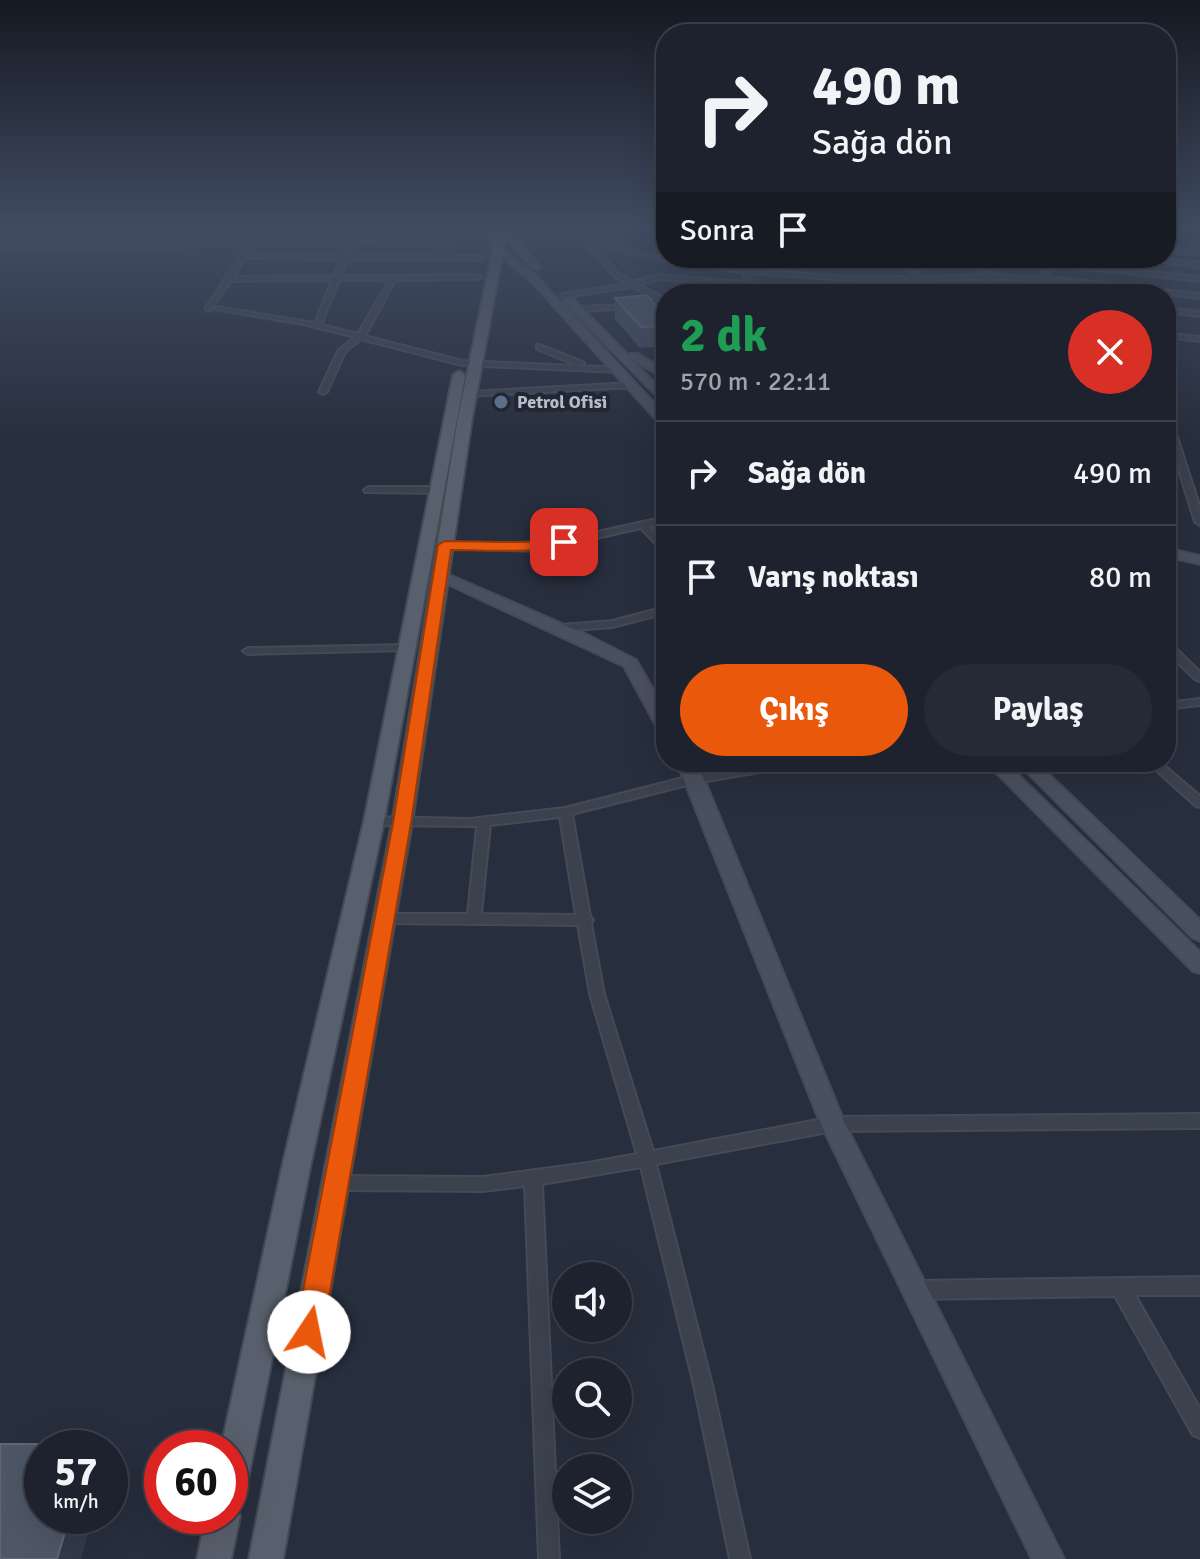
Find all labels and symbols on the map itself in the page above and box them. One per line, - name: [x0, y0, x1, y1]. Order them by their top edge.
- place label: Petrol Ofisi: [517, 391, 607, 413]
- marker: Petrol Ofisi: [492, 393, 510, 411]
- pin: [530, 508, 598, 576]
- position arrow: [267, 1290, 351, 1374]
- speed limit sign: 60: [144, 1430, 248, 1534]

